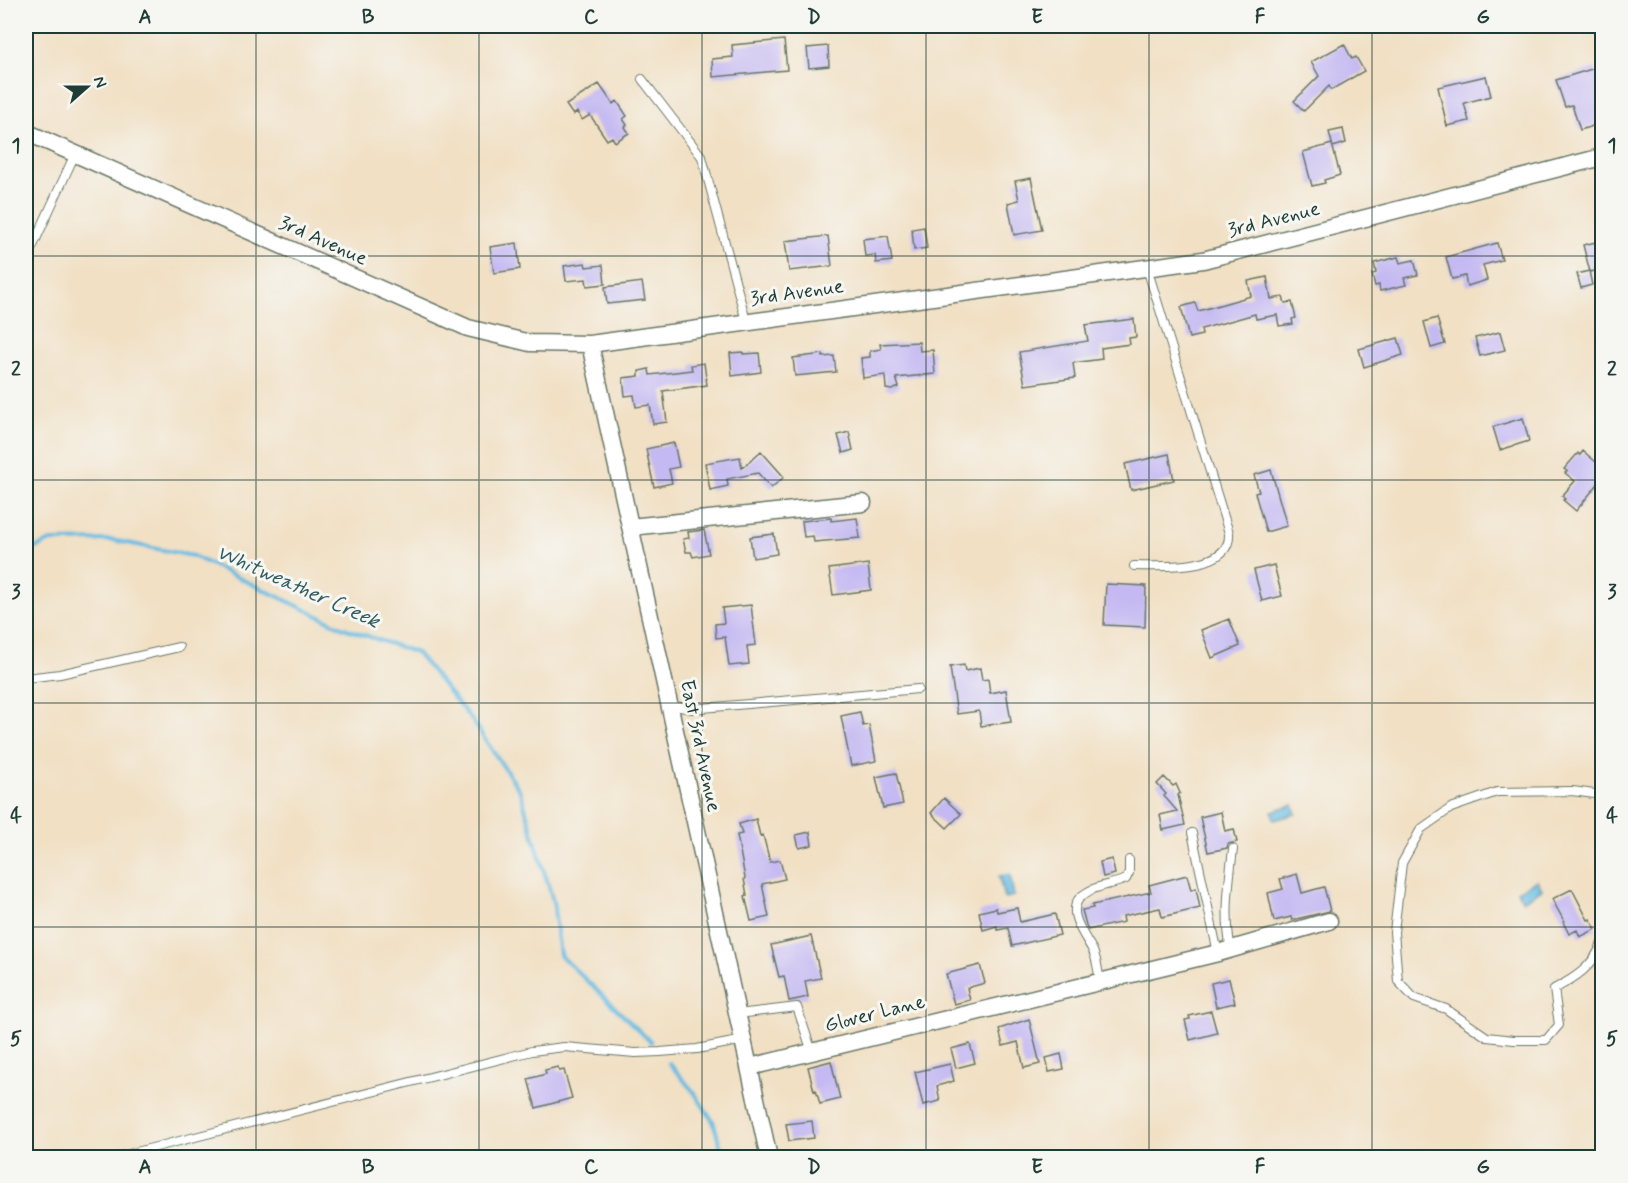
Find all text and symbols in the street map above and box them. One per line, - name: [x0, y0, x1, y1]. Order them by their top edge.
- text: A: [138, 4, 152, 31]
- text: B: [362, 4, 375, 31]
- text: C: [584, 4, 599, 31]
- text: D: [807, 4, 821, 31]
- text: E: [1031, 4, 1043, 31]
- text: F: [1255, 4, 1266, 31]
- text: G: [1476, 4, 1490, 31]
- north arrow: [57, 57, 117, 117]
- text: N: [88, 73, 111, 91]
- text: 1: [12, 133, 20, 160]
- text: 1: [1608, 133, 1616, 160]
- street label: 3rd Avenue: [1225, 196, 1323, 244]
- street label: 3rd Avenue: [275, 210, 372, 272]
- street label: 3rd Avenue: [749, 273, 846, 313]
- text: 2: [11, 356, 21, 383]
- text: 2: [1607, 356, 1617, 383]
- water label: Whitweather Creek: [212, 539, 385, 636]
- text: 3: [11, 579, 21, 606]
- text: 3: [1607, 579, 1617, 606]
- street label: East 3rd Avenue: [673, 677, 727, 815]
- text: 4: [10, 803, 22, 830]
- text: 4: [1606, 803, 1618, 830]
- street label: Glover Lane: [822, 989, 928, 1039]
- text: 5: [10, 1026, 22, 1053]
- text: 5: [1606, 1026, 1618, 1053]
- text: A: [138, 1154, 152, 1181]
- text: B: [362, 1154, 375, 1181]
- text: C: [584, 1154, 599, 1181]
- text: D: [807, 1154, 821, 1181]
- text: E: [1031, 1154, 1043, 1181]
- text: F: [1255, 1154, 1266, 1181]
- text: G: [1476, 1154, 1490, 1181]

